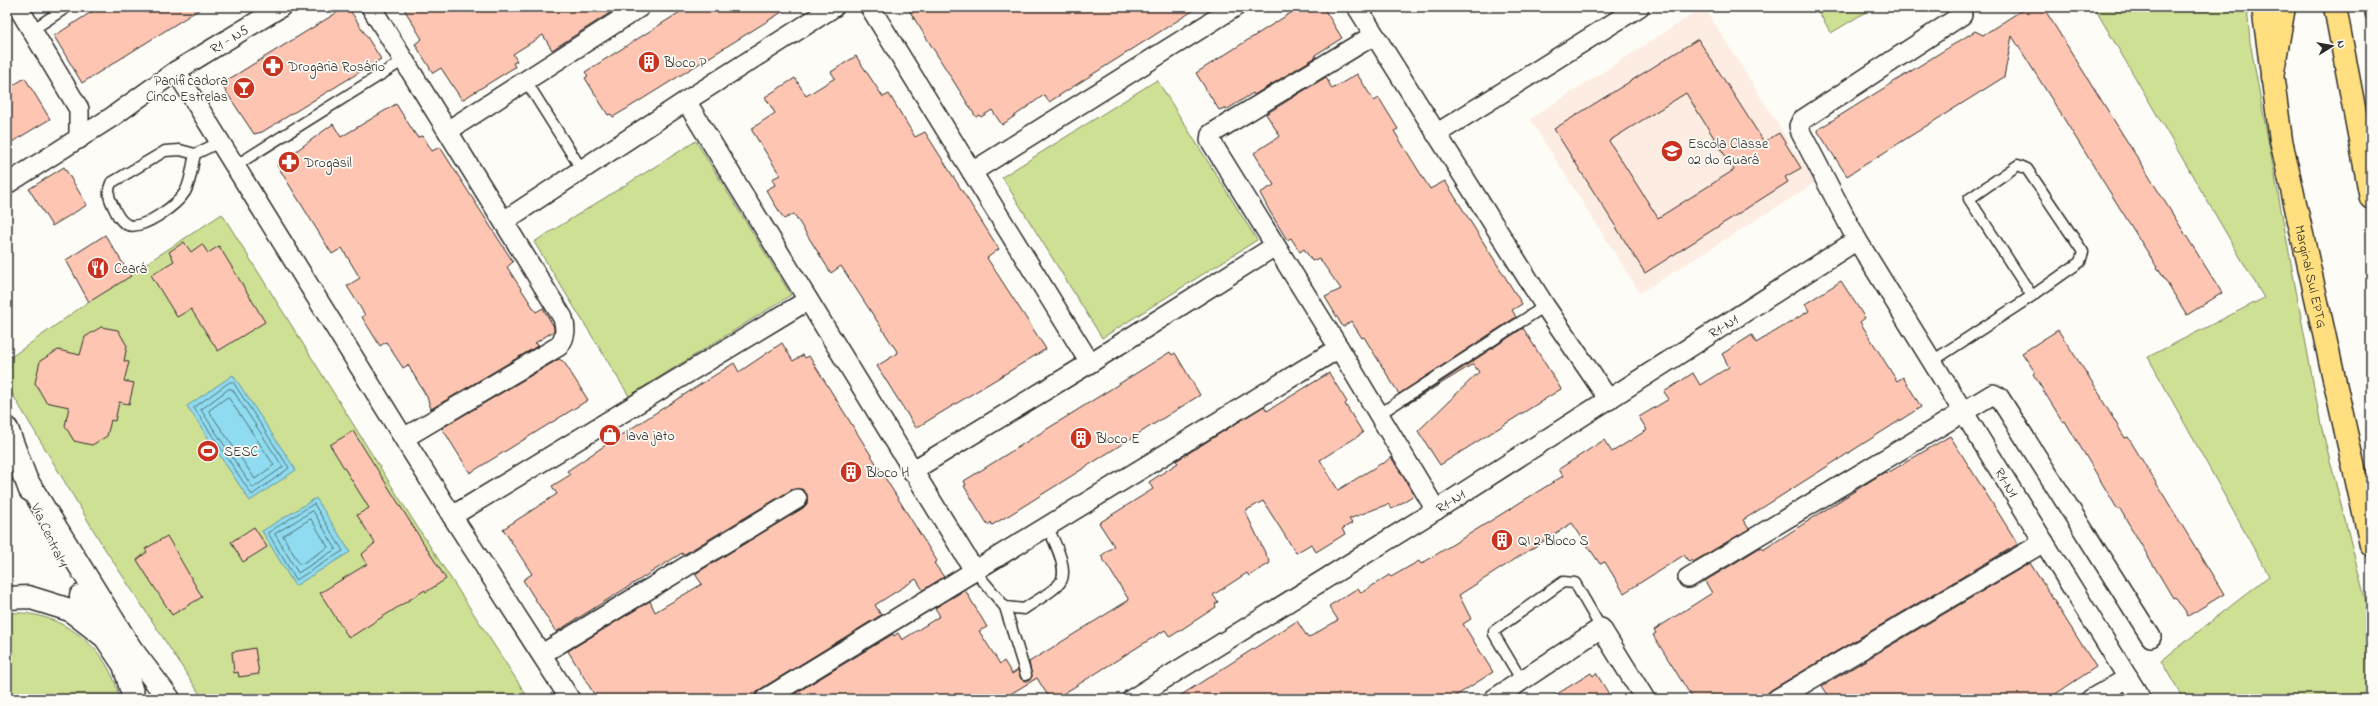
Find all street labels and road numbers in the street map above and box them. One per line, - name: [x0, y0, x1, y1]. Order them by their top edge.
- street label: R1 - N5: [206, 20, 253, 60]
- street label: Marginal Sul EPTG: [2288, 223, 2332, 331]
- street label: R1-N1: [1705, 310, 1743, 344]
- street label: R1-N1: [1988, 464, 2023, 502]
- street label: R1-N1: [1432, 484, 1470, 519]
- street label: Via Central 1: [24, 499, 73, 572]

